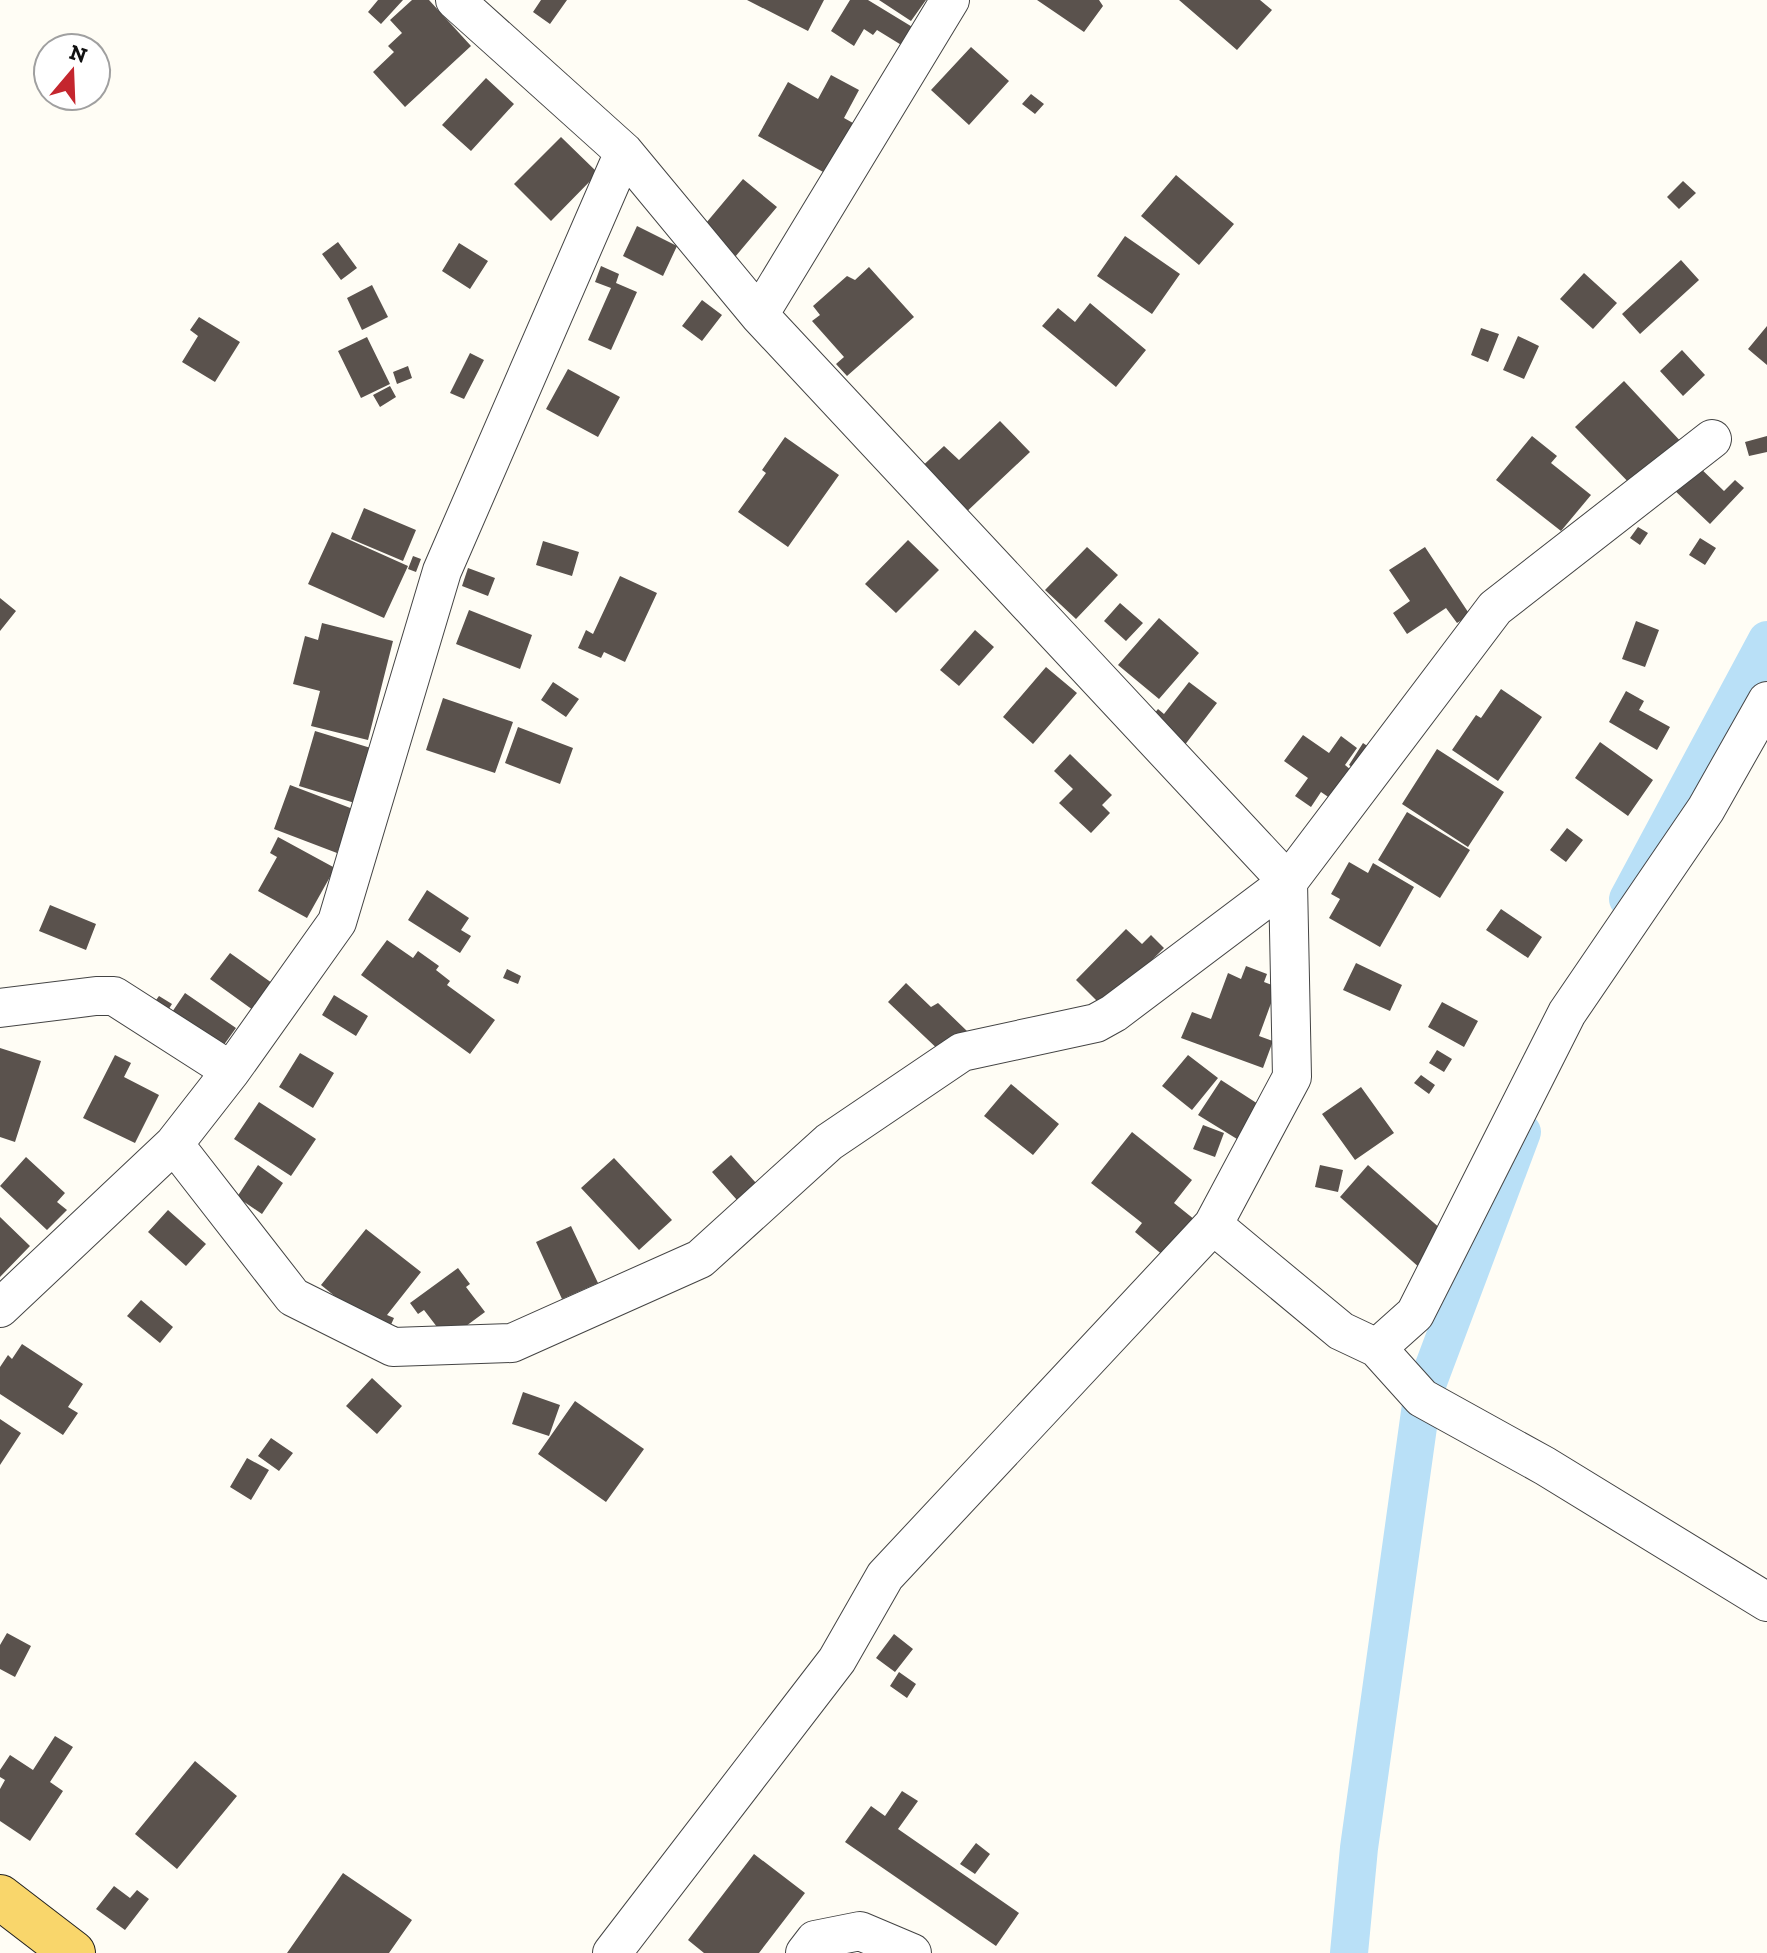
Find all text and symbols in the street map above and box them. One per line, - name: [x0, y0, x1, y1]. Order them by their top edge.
- north arrow: [32, 32, 112, 112]
- text: N: [66, 38, 91, 69]

